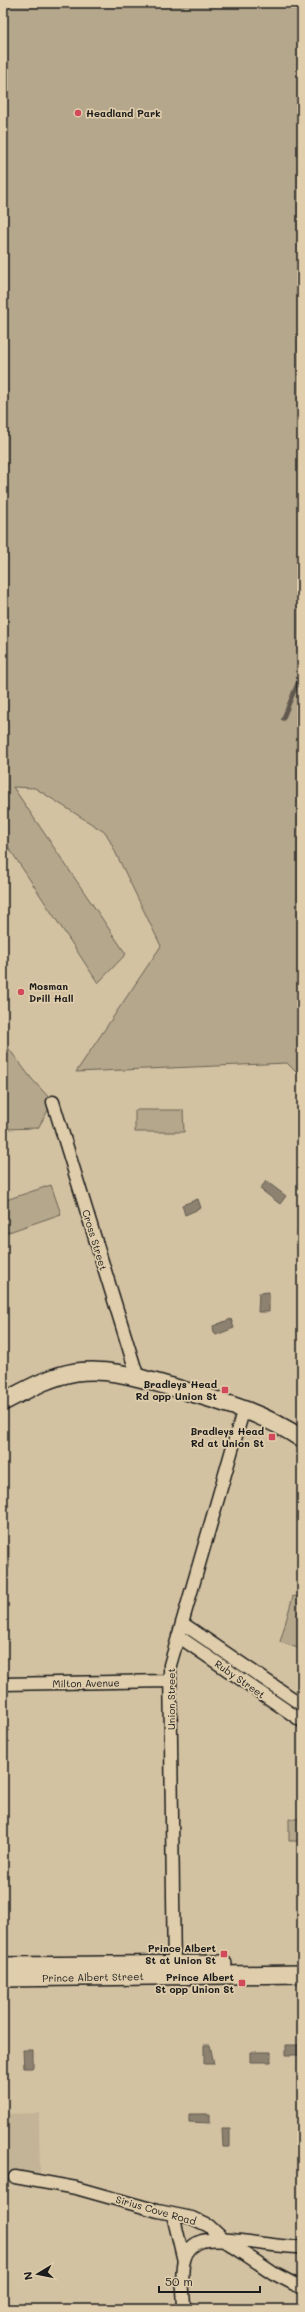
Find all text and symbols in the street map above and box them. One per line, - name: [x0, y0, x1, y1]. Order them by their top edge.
- place label: Headland Park: [86, 106, 161, 120]
- marker: Headland Park: [73, 108, 83, 118]
- place label: Mosman Drill Hall: [29, 979, 74, 1005]
- marker: Mosman Drill Hall: [16, 987, 26, 997]
- street label: Cross Street: [79, 1208, 111, 1272]
- place label: Bradleys Head Rd opp Union St: [136, 1377, 218, 1403]
- marker: Bradleys Head Rd opp Union St: [220, 1385, 230, 1395]
- place label: Bradleys Head Rd at Union St: [190, 1424, 265, 1450]
- marker: Bradleys Head Rd at Union St: [267, 1432, 277, 1442]
- street label: Ruby Street: [212, 1656, 268, 1702]
- street label: Union Street: [164, 1668, 178, 1730]
- street label: Milton Avenue: [52, 1675, 120, 1691]
- place label: Prince Albert St at Union St: [145, 1941, 217, 1967]
- marker: Prince Albert St at Union St: [219, 1949, 229, 1959]
- street label: Prince Albert Street: [42, 1969, 144, 1985]
- place label: Prince Albert St opp Union St: [155, 1970, 235, 1996]
- marker: Prince Albert St opp Union St: [237, 1978, 247, 1988]
- street label: Sirius Cove Road: [114, 2192, 198, 2228]
- north arrow: [18, 2254, 58, 2294]
- scale bar: [159, 2268, 260, 2294]
- text: N: [20, 2270, 36, 2281]
- text: 50 m: [165, 2273, 193, 2289]

